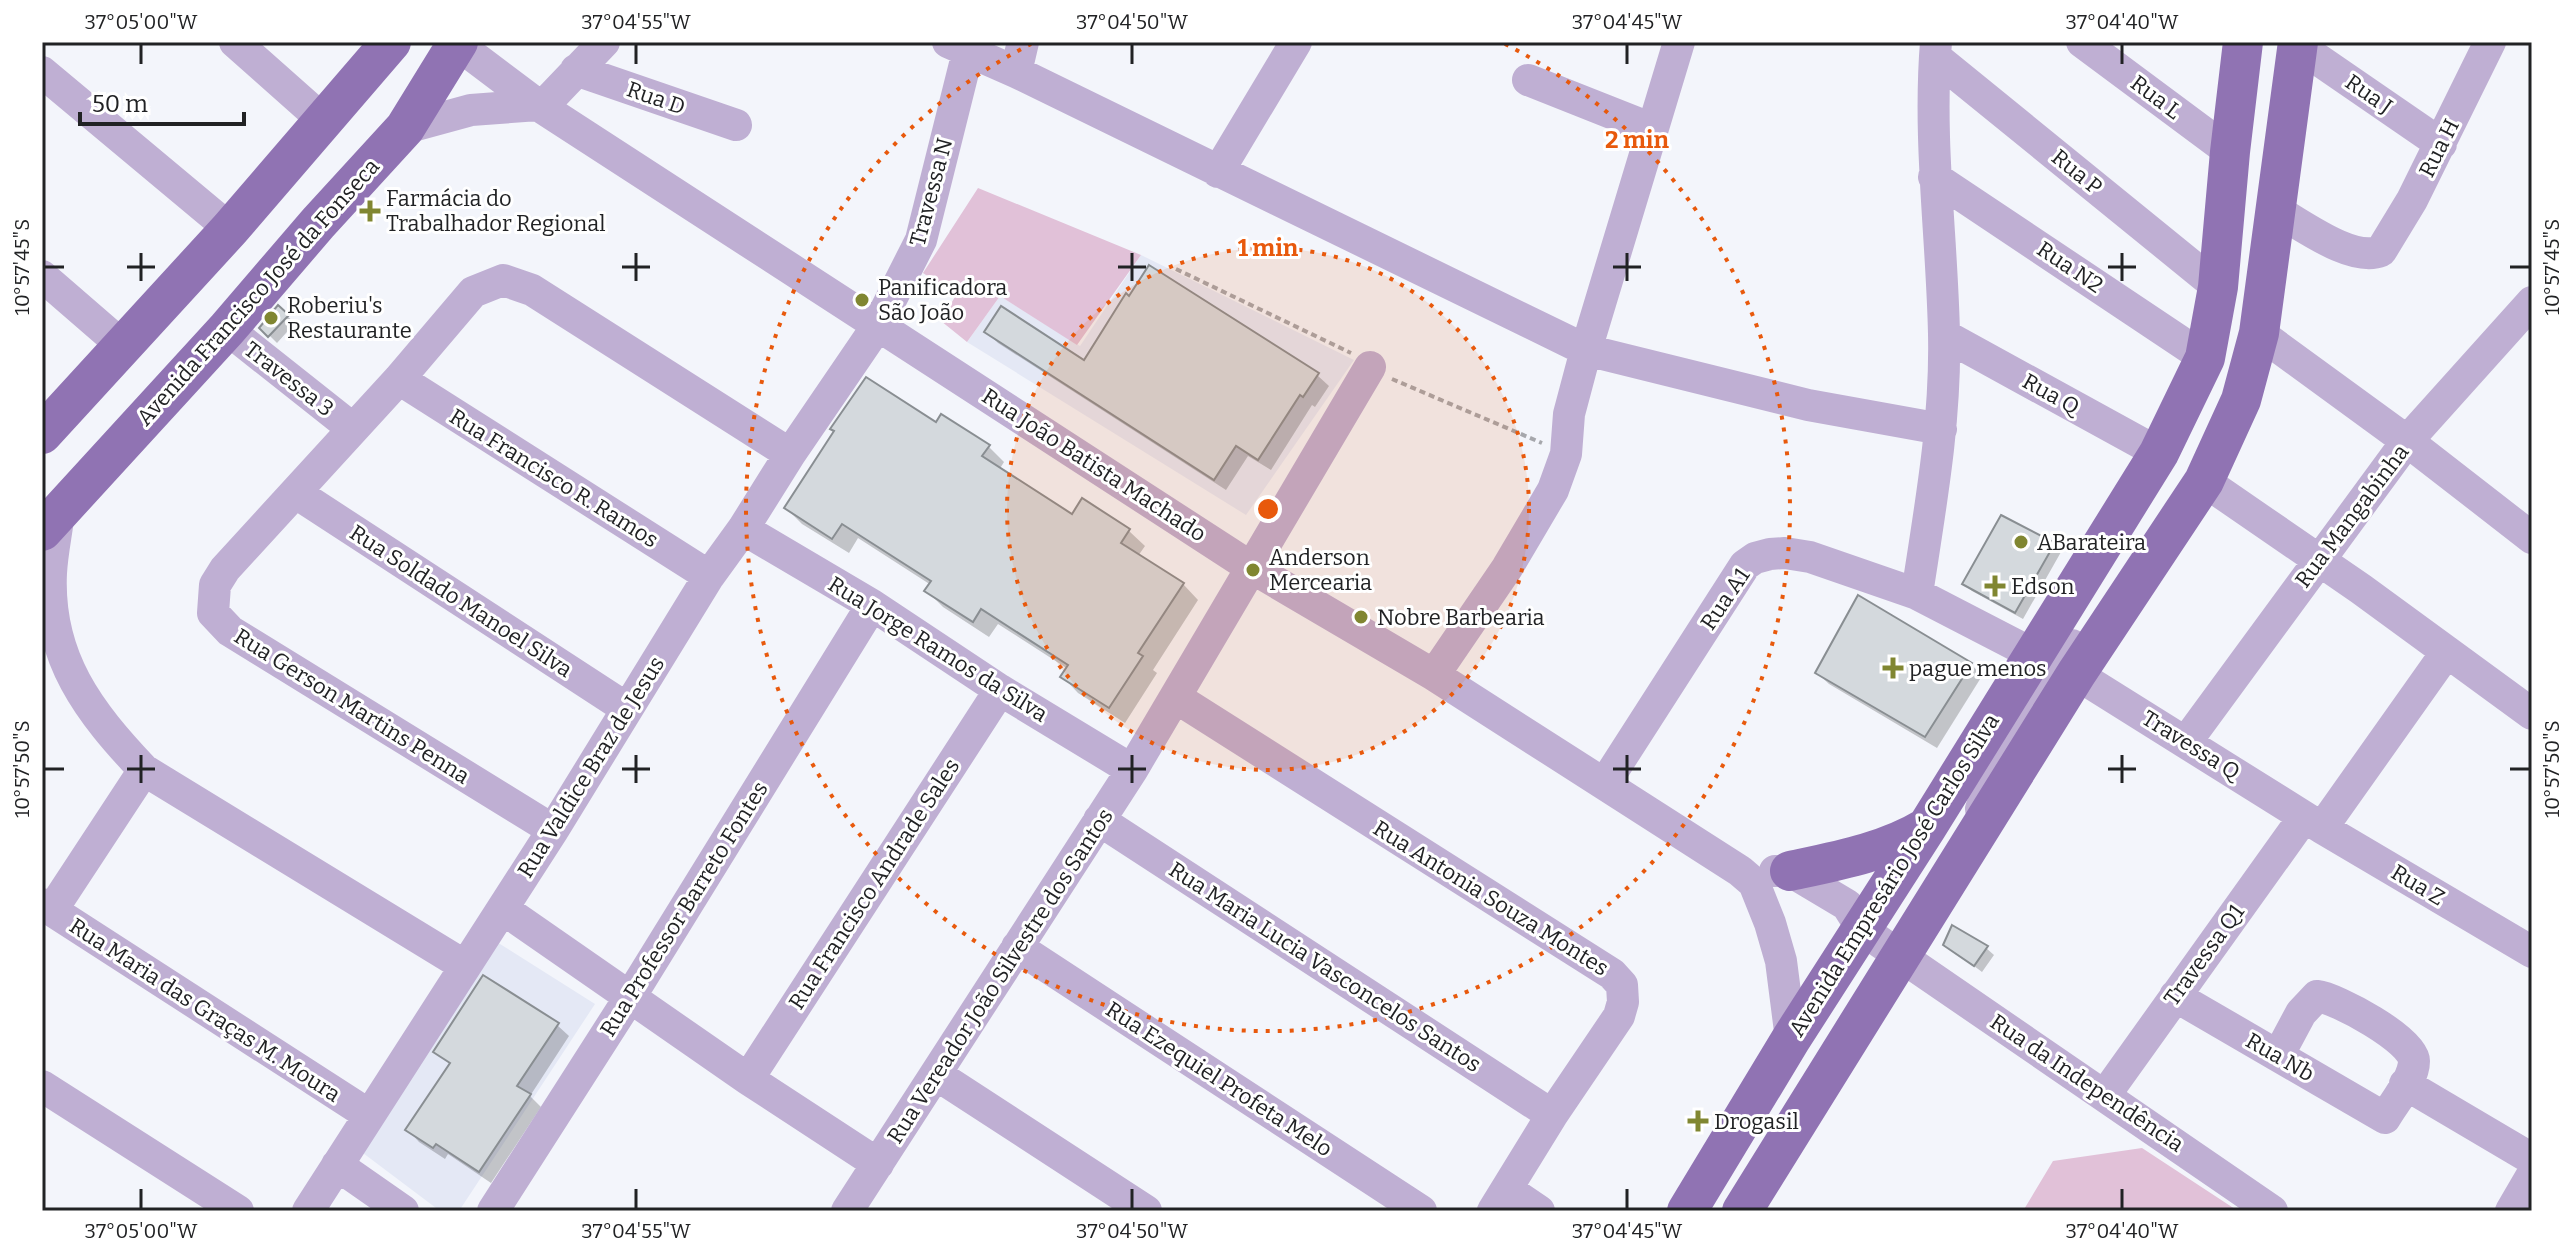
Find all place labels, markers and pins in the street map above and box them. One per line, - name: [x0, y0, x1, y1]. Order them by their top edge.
- place label: Farmácia do Trabalhador Regional: [386, 185, 606, 237]
- marker: Farmácia do Trabalhador Regional: [361, 202, 379, 220]
- place label: Panificadora São João: [878, 274, 1007, 326]
- marker: Panificadora São João: [853, 291, 871, 309]
- place label: Roberiu's Restaurante: [287, 292, 412, 344]
- marker: Roberiu's Restaurante: [262, 309, 280, 327]
- centre of rings: [1254, 495, 1282, 523]
- place label: ABarateira: [2037, 529, 2146, 556]
- marker: ABarateira: [2012, 533, 2030, 551]
- place label: Anderson Mercearia: [1269, 544, 1372, 596]
- marker: Anderson Mercearia: [1244, 561, 1262, 579]
- place label: Edson: [2011, 573, 2075, 600]
- marker: Edson: [1986, 577, 2004, 595]
- place label: Nobre Barbearia: [1377, 604, 1545, 631]
- marker: Nobre Barbearia: [1352, 608, 1370, 626]
- place label: pague menos: [1909, 655, 2047, 682]
- marker: pague menos: [1884, 659, 1902, 677]
- place label: Drogasil: [1714, 1108, 1799, 1135]
- marker: Drogasil: [1689, 1112, 1707, 1130]

